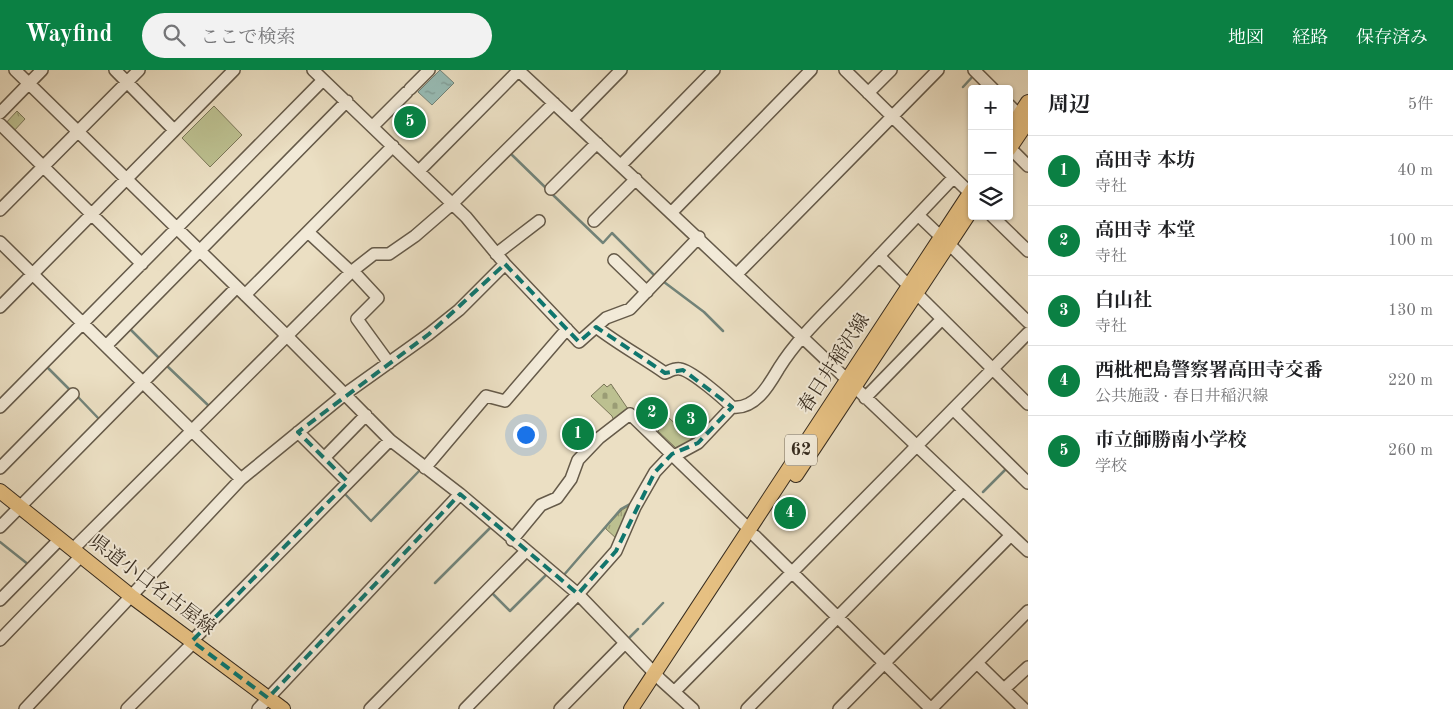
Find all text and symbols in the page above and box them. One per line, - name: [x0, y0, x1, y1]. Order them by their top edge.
- search box: [142, 13, 492, 58]
- icon: search: [160, 21, 188, 49]
- text: Wayfind: [25, 23, 112, 47]
- text: ここで検索: [200, 29, 295, 48]
- text: 地図: [1228, 29, 1264, 47]
- text: 経路: [1292, 29, 1328, 47]
- text: 保存済み: [1356, 29, 1428, 47]
- map controls: [968, 85, 1013, 220]
- button: +: [968, 85, 1013, 130]
- text: 周辺: [1048, 95, 1090, 116]
- text: 5件: [1408, 97, 1433, 113]
- pin: 5: [394, 103, 426, 141]
- button: −: [968, 130, 1013, 175]
- text: 高田寺 本坊: [1095, 152, 1195, 171]
- text: 1: [1059, 163, 1069, 179]
- text: 40 m: [1397, 163, 1433, 179]
- button: layers: [968, 175, 1013, 220]
- text: 寺社: [1095, 179, 1127, 195]
- text: 高田寺 本堂: [1095, 222, 1195, 241]
- text: 2: [1059, 233, 1069, 249]
- text: 100 m: [1388, 233, 1433, 249]
- text: 寺社: [1095, 249, 1127, 265]
- text: 白山社: [1095, 292, 1152, 311]
- text: 3: [1059, 303, 1069, 319]
- text: 130 m: [1388, 303, 1433, 319]
- street label: 春日井稲沢線: [793, 309, 874, 417]
- text: 寺社: [1095, 319, 1127, 335]
- text: 西枇杷島警察署高田寺交番: [1095, 362, 1323, 381]
- text: 4: [1059, 373, 1069, 389]
- text: 220 m: [1388, 373, 1433, 389]
- text: 公共施設 · 春日井稲沢線: [1095, 389, 1268, 405]
- pin: 2: [636, 394, 668, 432]
- pin: 3: [675, 401, 707, 439]
- pin: 1: [562, 415, 594, 453]
- your location: [513, 422, 539, 448]
- text: 市立師勝南小学校: [1095, 432, 1247, 451]
- road number: 62: [785, 434, 817, 466]
- text: 5: [1059, 443, 1069, 459]
- text: 260 m: [1388, 443, 1433, 459]
- text: 学校: [1095, 459, 1127, 475]
- pin: 4: [774, 494, 806, 532]
- street label: 県道小口名古屋線: [86, 531, 220, 639]

